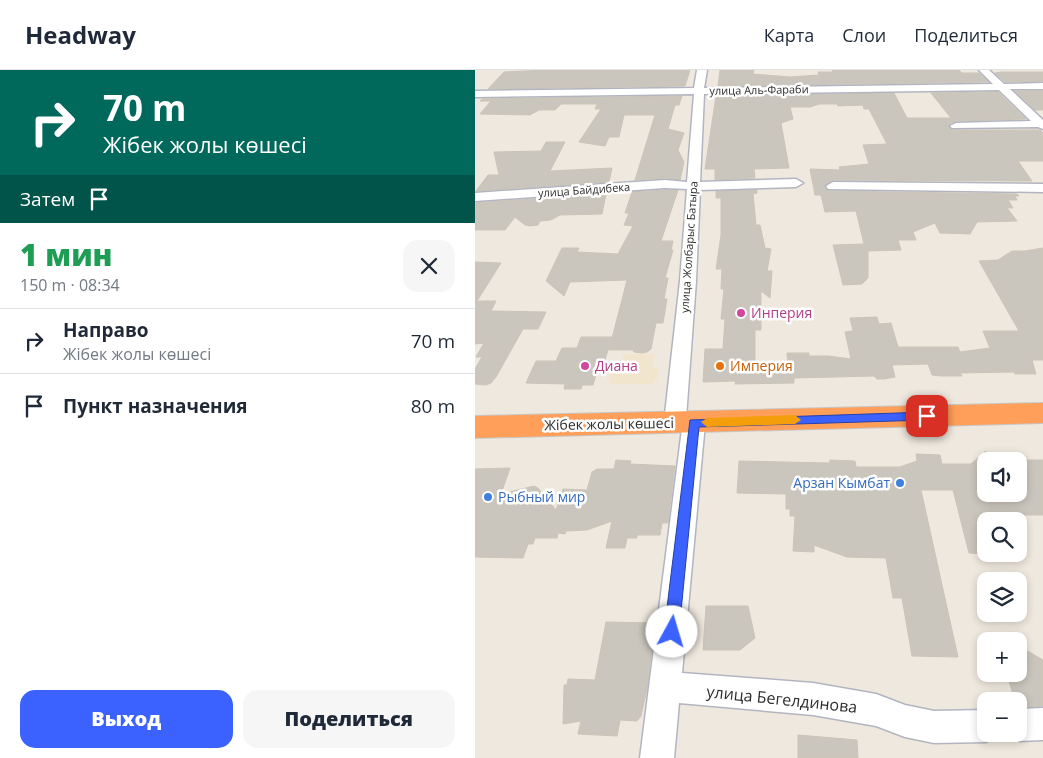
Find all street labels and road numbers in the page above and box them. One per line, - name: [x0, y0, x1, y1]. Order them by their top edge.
- street label: улица Аль-Фараби: [709, 81, 809, 98]
- street label: улица Байдибека: [537, 179, 631, 200]
- street label: улица Жолбарыс Батыра: [676, 181, 701, 313]
- street label: Жібек жолы көшесі: [544, 413, 674, 434]
- street label: улица Бегелдинова: [706, 680, 858, 718]

